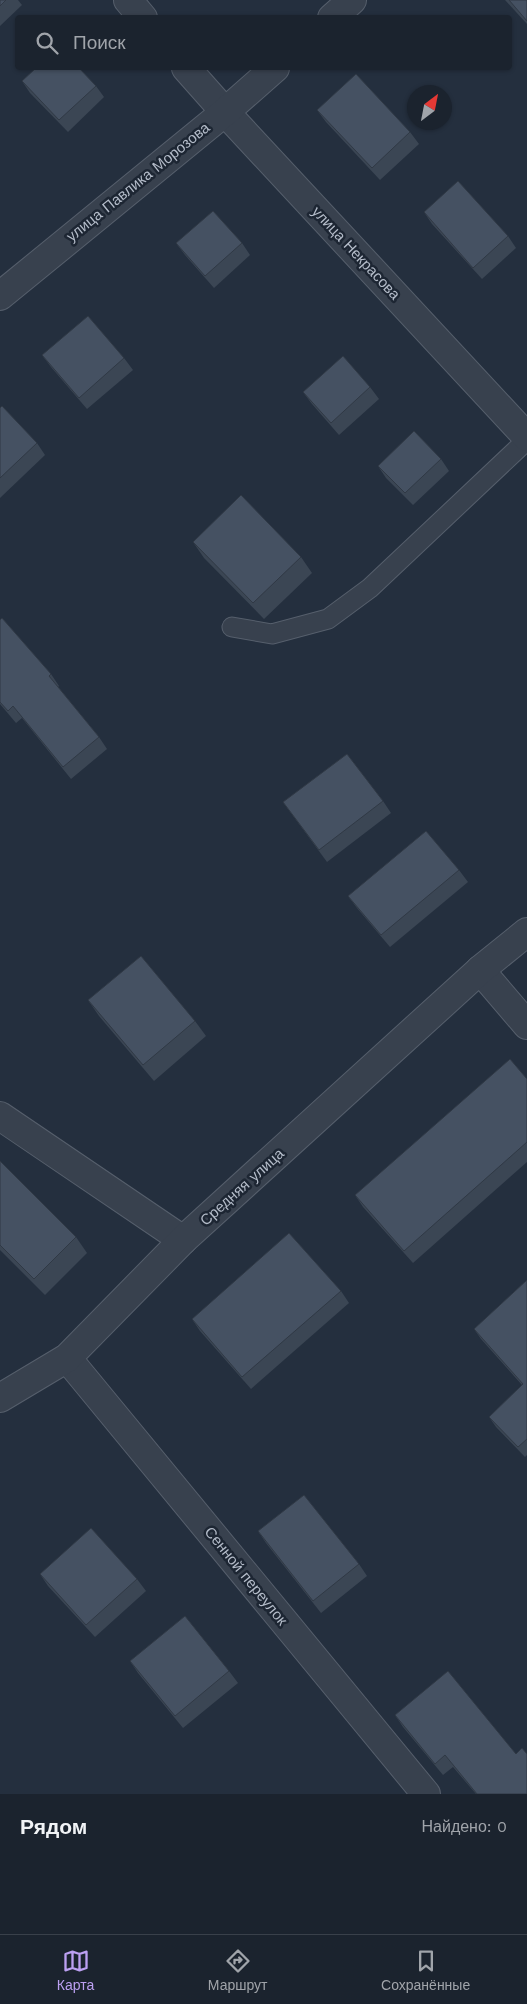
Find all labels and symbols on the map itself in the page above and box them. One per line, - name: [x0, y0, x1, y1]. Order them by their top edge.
- north arrow: [407, 85, 452, 130]
- street label: улица Павлика Морозова: [63, 118, 214, 245]
- street label: улица Некрасова: [308, 203, 404, 304]
- street label: Средняя улица: [196, 1144, 288, 1229]
- street label: Сенной переулок: [201, 1523, 292, 1629]

